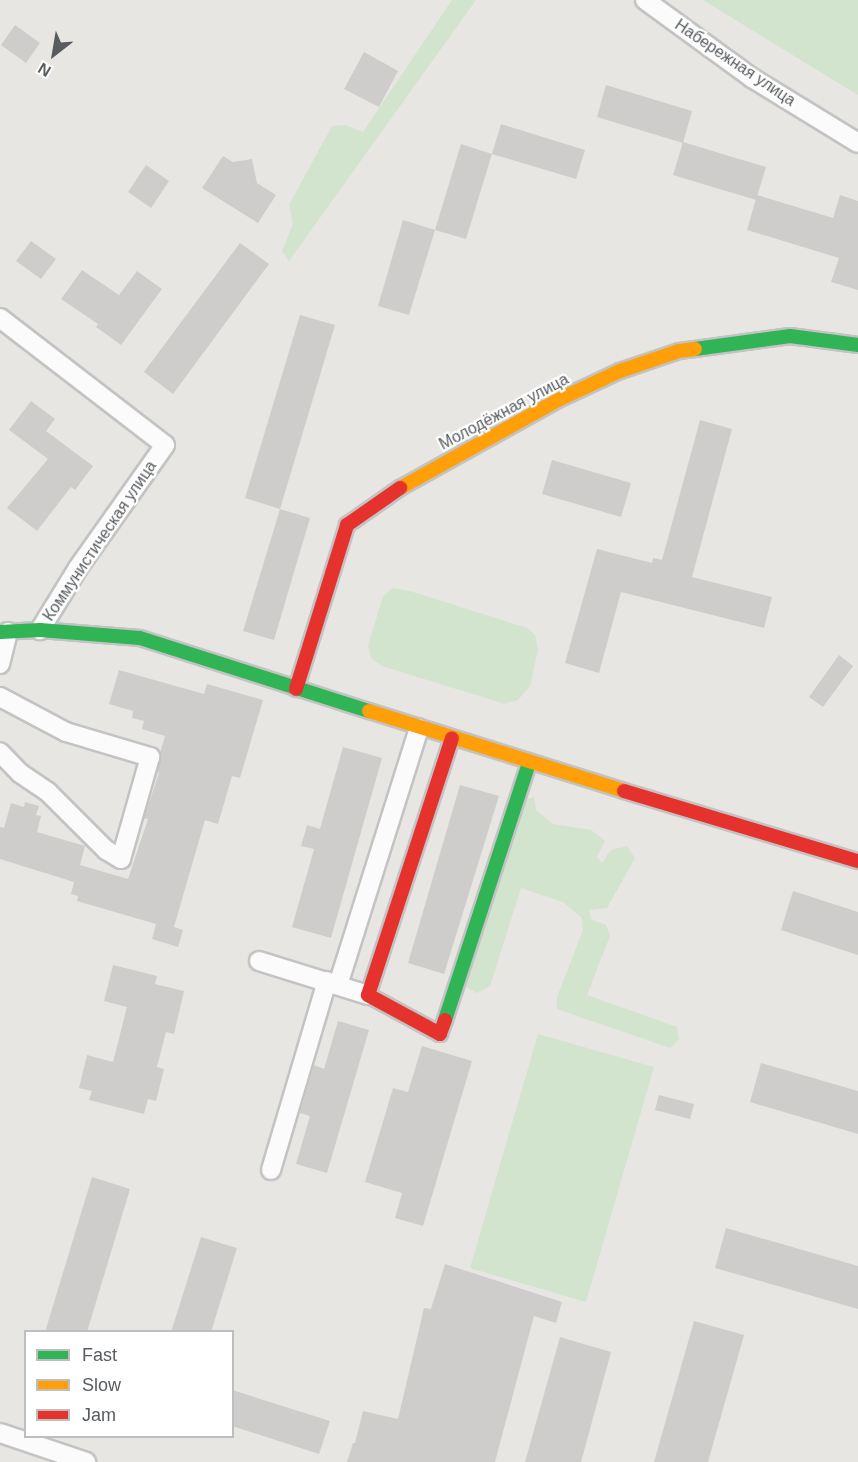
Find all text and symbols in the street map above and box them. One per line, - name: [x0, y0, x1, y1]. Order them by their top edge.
- street label: Набережная улица: [671, 15, 799, 111]
- north arrow: [24, 24, 84, 84]
- text: N: [35, 60, 54, 80]
- street label: Молодёжная улица: [436, 370, 572, 454]
- street label: Коммунистическая улица: [39, 457, 161, 625]
- legend: [24, 1330, 234, 1438]
- text: Fast: [82, 1345, 117, 1365]
- text: Slow: [82, 1375, 121, 1395]
- text: Jam: [82, 1405, 116, 1425]

